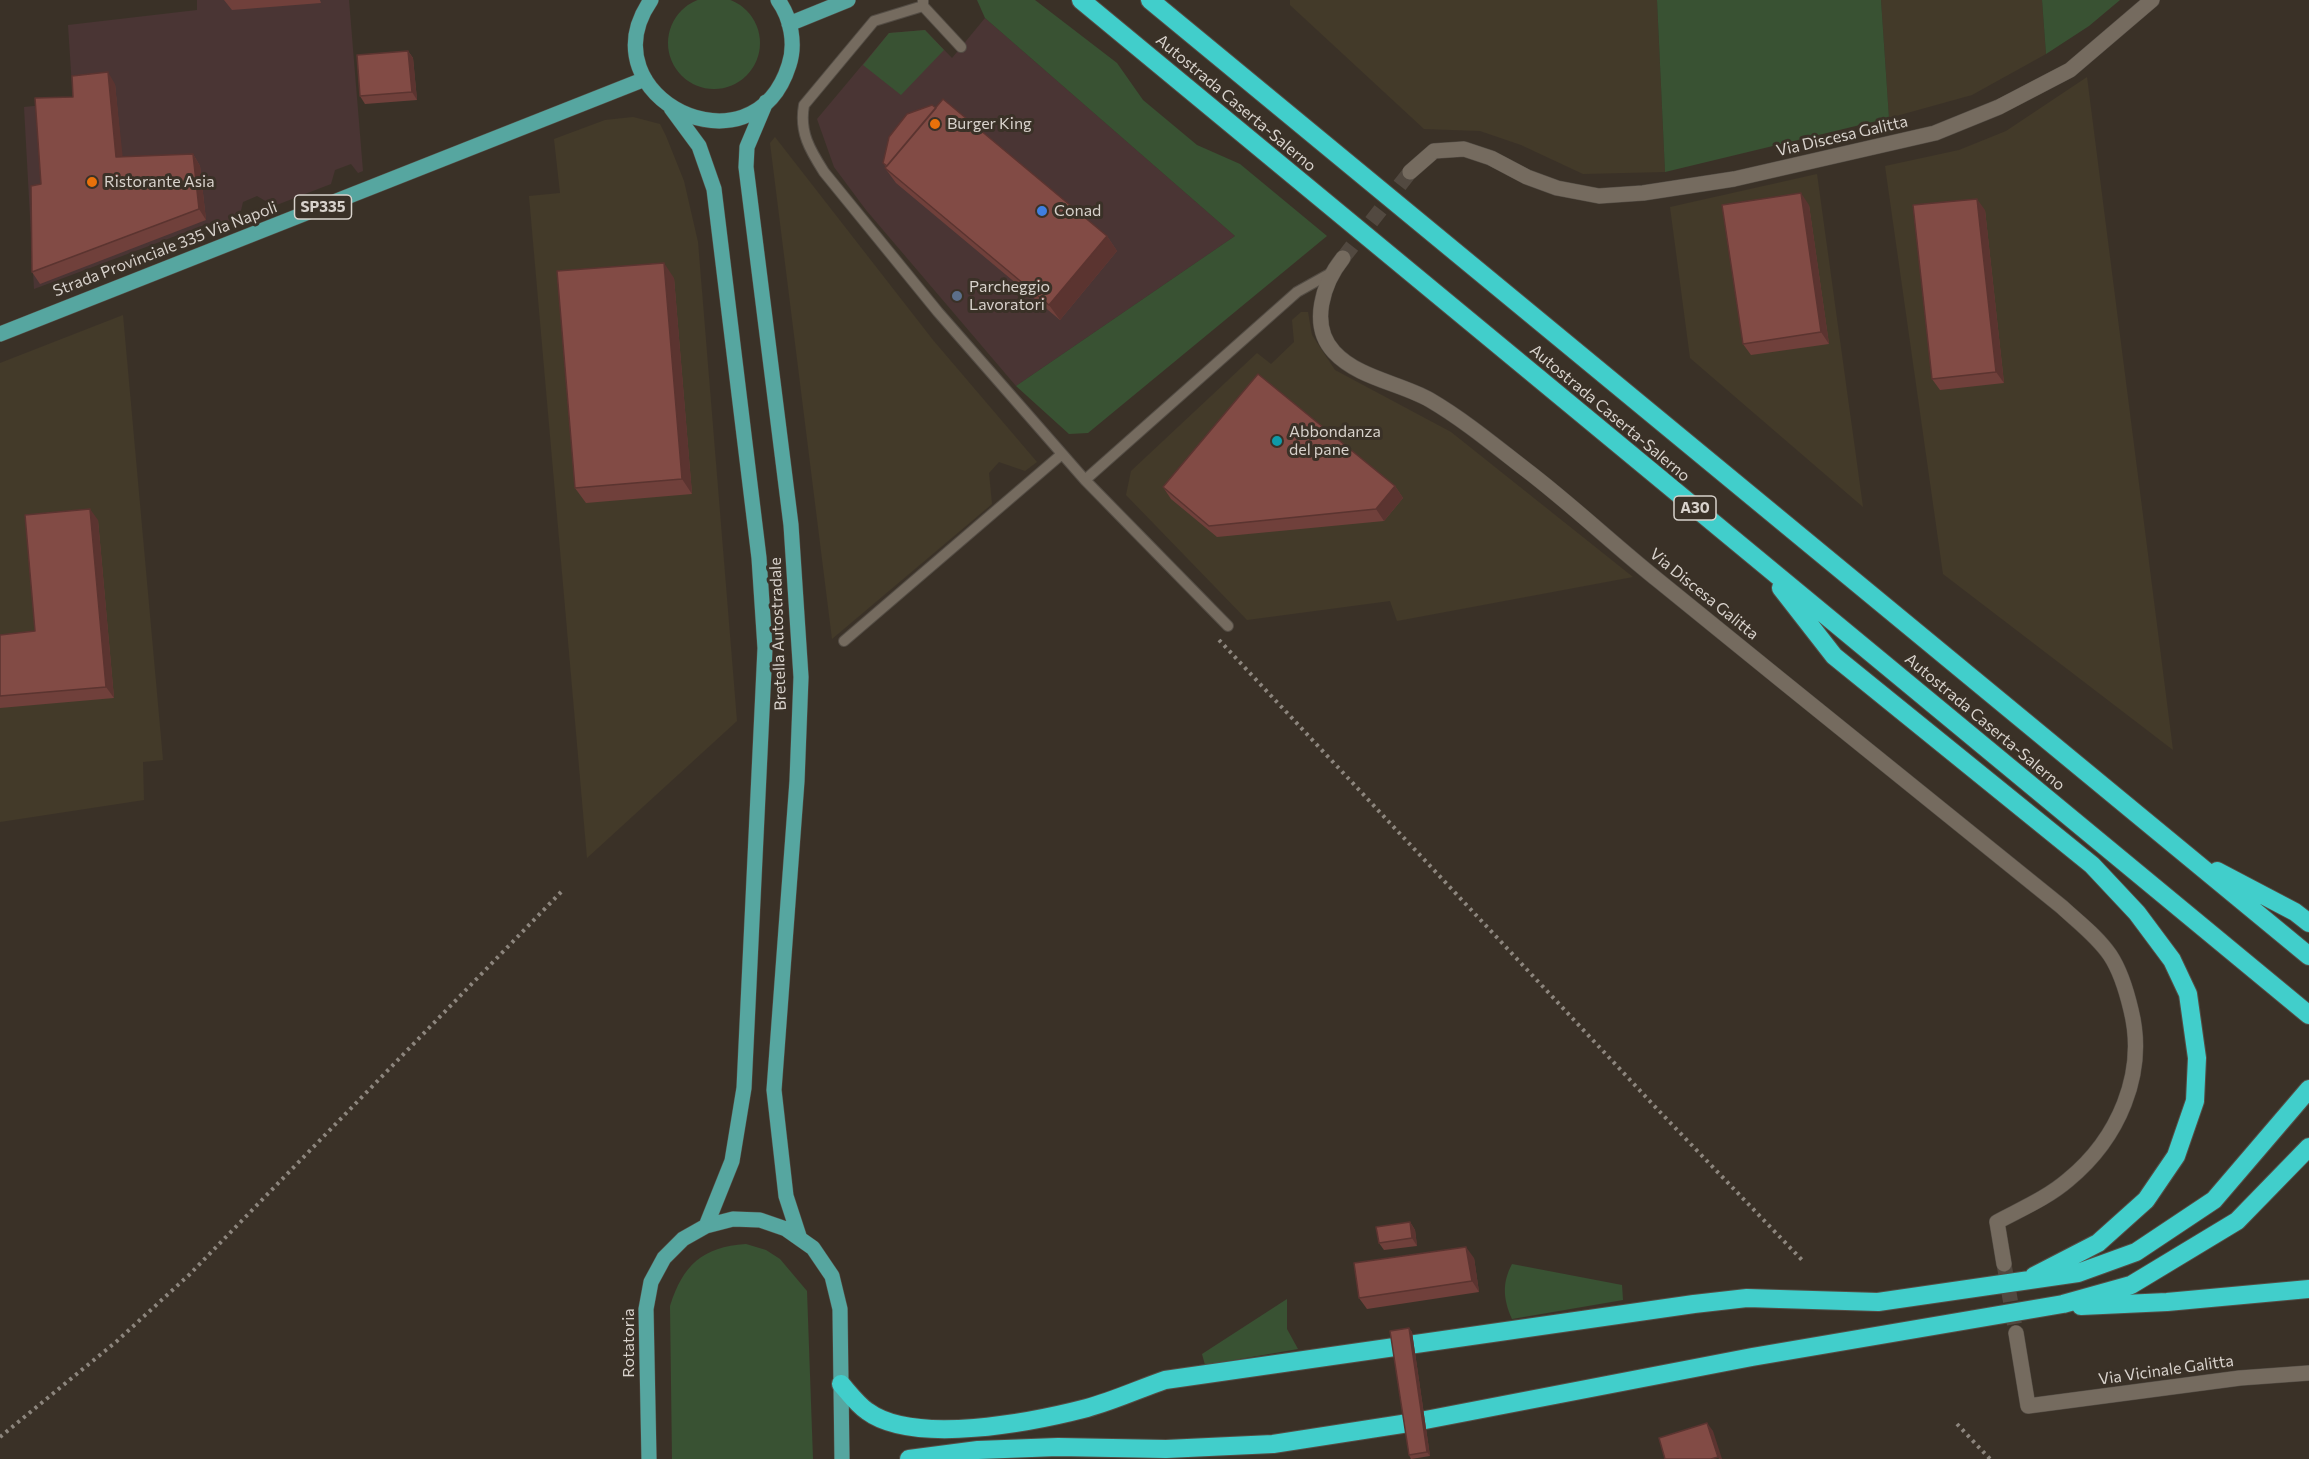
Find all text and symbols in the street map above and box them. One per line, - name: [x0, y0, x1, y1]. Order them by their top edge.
- street label: Autostrada Caserta-Salerno: [1152, 30, 1320, 176]
- street label: Via Discesa Galitta: [1774, 112, 1910, 160]
- place label: Burger King: [947, 114, 1032, 134]
- marker: Burger King: [928, 117, 942, 131]
- place label: Ristorante Asia: [104, 172, 215, 192]
- marker: Ristorante Asia: [85, 175, 99, 189]
- road number: SP335: [294, 195, 352, 219]
- street label: Strada Provinciale 335 Via Napoli: [50, 197, 280, 301]
- place label: Conad: [1054, 201, 1101, 221]
- marker: Conad: [1035, 204, 1049, 218]
- place label: Parcheggio Lavoratori: [969, 277, 1050, 315]
- marker: Parcheggio Lavoratori: [950, 289, 964, 303]
- street label: Autostrada Caserta-Salerno: [1526, 340, 1694, 486]
- place label: Abbondanza del pane: [1289, 422, 1381, 460]
- marker: Abbondanza del pane: [1270, 434, 1284, 448]
- road number: A30: [1674, 496, 1716, 520]
- street label: Via Discesa Galitta: [1646, 544, 1762, 644]
- street label: Bretella Autostradale: [766, 557, 790, 711]
- street label: Autostrada Caserta-Salerno: [1901, 649, 2069, 795]
- street label: Rotatoria: [619, 1308, 639, 1378]
- street label: Via Vicinale Galitta: [2097, 1351, 2235, 1389]

